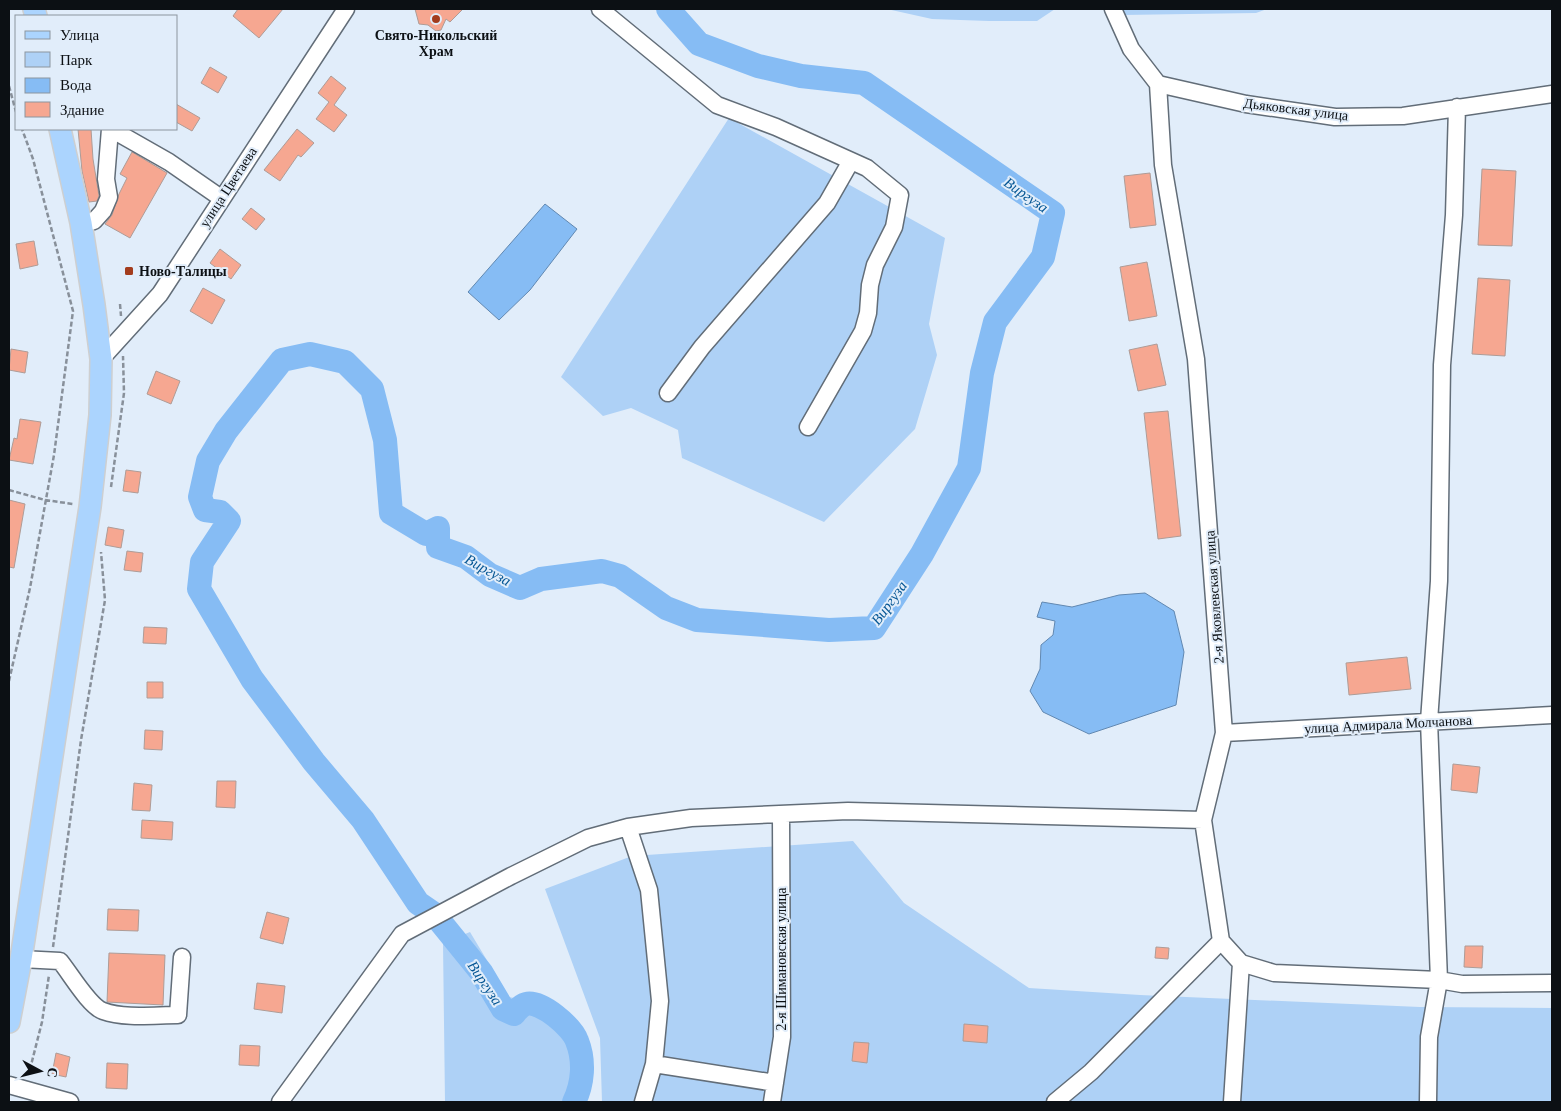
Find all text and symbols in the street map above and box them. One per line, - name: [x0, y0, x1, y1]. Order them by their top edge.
- marker: Свято-Никольский Храм: [430, 13, 442, 25]
- legend: [15, 15, 178, 130]
- text: Улица: [60, 27, 99, 43]
- place label: Свято-Никольский Храм: [375, 28, 497, 59]
- text: Парк: [60, 52, 93, 68]
- text: Вода: [60, 77, 92, 93]
- street label: Дьяковская улица: [1243, 96, 1350, 123]
- text: Здание: [60, 102, 104, 118]
- street label: улица Цветаева: [197, 144, 260, 230]
- water label: Виргуза: [1001, 174, 1051, 216]
- place label: Ново-Талицы: [139, 264, 227, 279]
- marker: Ново-Талицы: [123, 265, 135, 277]
- street label: 2-я Яковлевская улица: [1202, 529, 1227, 664]
- water label: Виргуза: [462, 551, 514, 589]
- water label: Виргуза: [868, 578, 910, 628]
- street label: улица Адмирала Молчанова: [1304, 713, 1473, 736]
- street label: 2-я Шимановская улица: [774, 887, 789, 1030]
- water label: Виргуза: [464, 958, 506, 1008]
- north arrow: [15, 1046, 65, 1096]
- text: С: [44, 1067, 60, 1078]

